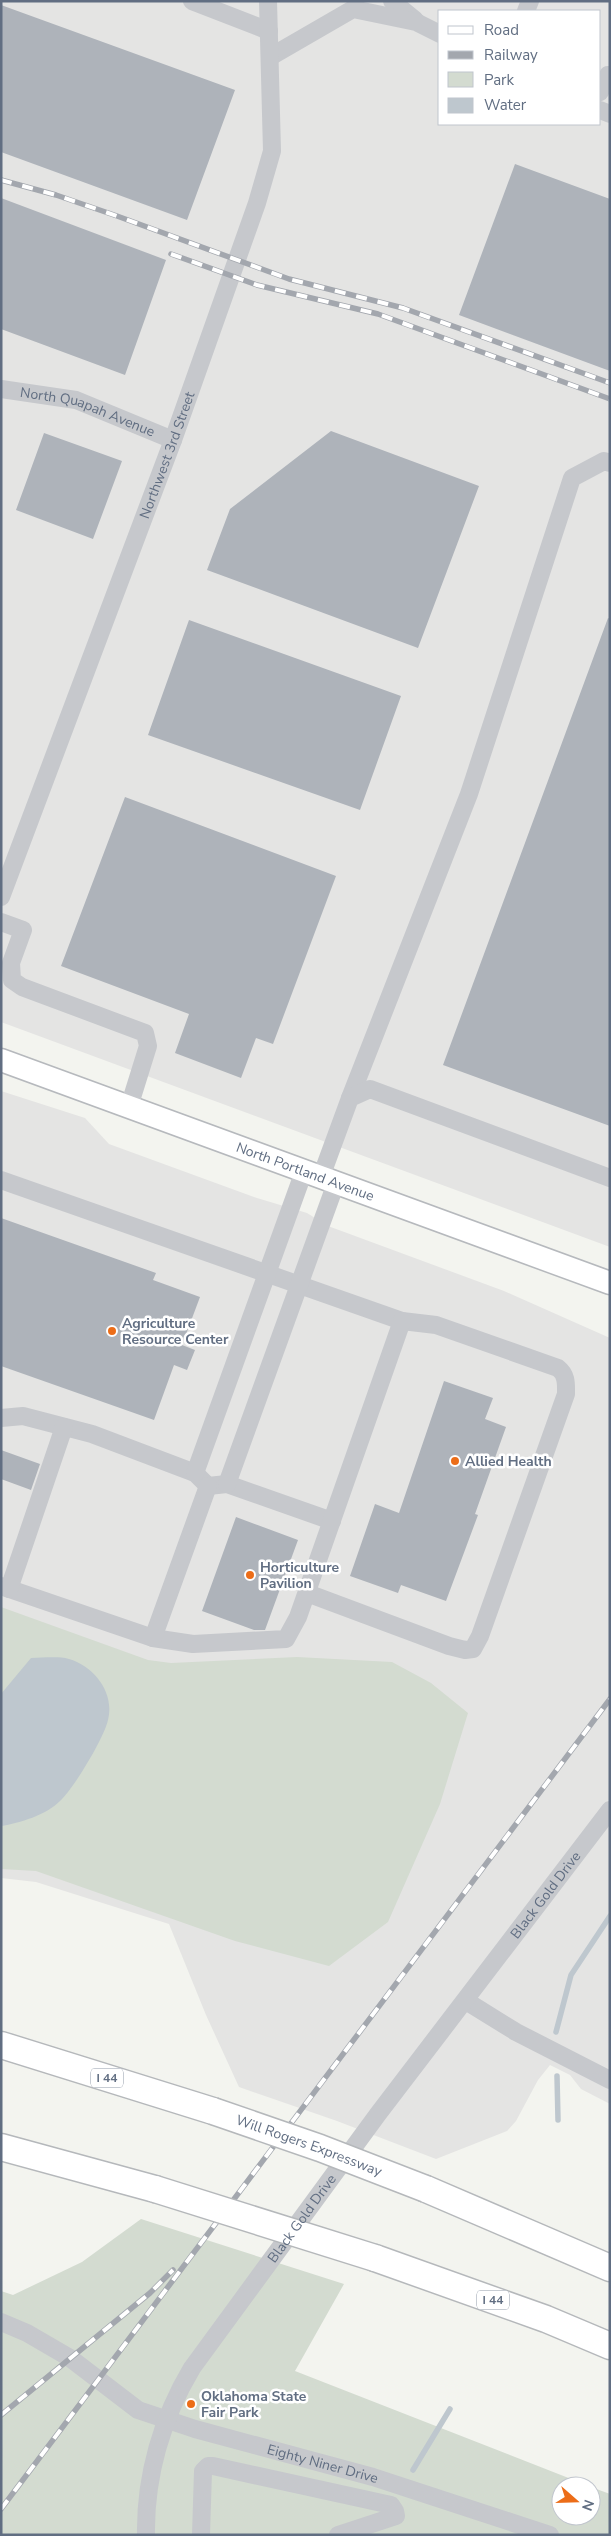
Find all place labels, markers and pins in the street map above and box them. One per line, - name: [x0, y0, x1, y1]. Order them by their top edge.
- place label: Agriculture Resource Center: [122, 1314, 229, 1349]
- marker: Agriculture Resource Center: [106, 1325, 118, 1337]
- place label: Allied Health: [465, 1452, 552, 1471]
- marker: Allied Health: [449, 1455, 461, 1467]
- place label: Horticulture Pavilion: [260, 1558, 340, 1593]
- marker: Horticulture Pavilion: [244, 1569, 256, 1581]
- place label: Oklahoma State Fair Park: [201, 2387, 307, 2422]
- marker: Oklahoma State Fair Park: [185, 2398, 197, 2410]

